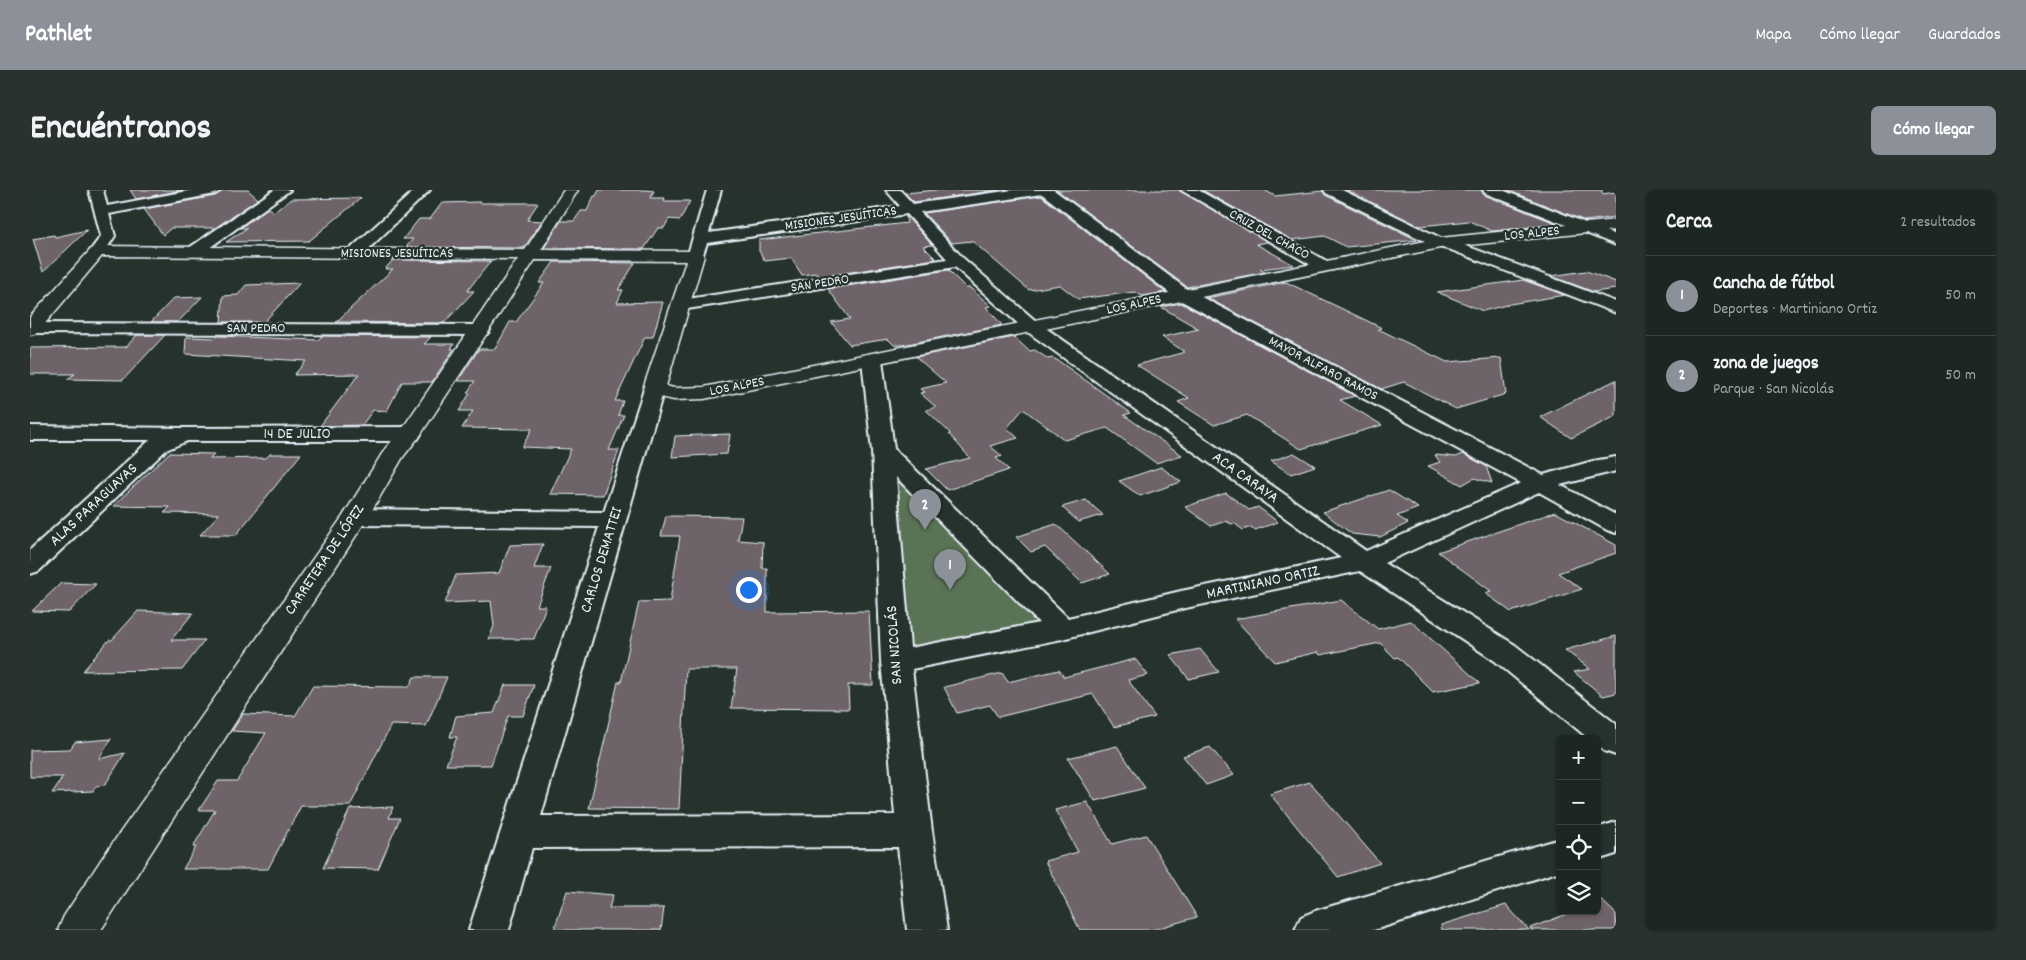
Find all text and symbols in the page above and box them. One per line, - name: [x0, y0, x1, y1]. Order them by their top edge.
- text: Pathlet: [25, 18, 92, 52]
- text: Mapa: [1755, 23, 1791, 48]
- text: Cómo llegar: [1819, 23, 1900, 48]
- text: Guardados: [1928, 23, 2001, 48]
- text: Encuéntranos: [30, 105, 211, 155]
- button: Cómo llegar: [1871, 106, 1996, 155]
- street label: MISIONES JESUÍTICAS: [784, 201, 898, 237]
- street label: CRUZ DEL CHACO: [1225, 205, 1313, 265]
- text: Cerca: [1666, 208, 1712, 238]
- text: 2 resultados: [1900, 211, 1976, 234]
- street label: LOS ALPES: [1503, 221, 1561, 247]
- street label: MISIONES JESUÍTICAS: [341, 244, 453, 264]
- street label: SAN PEDRO: [789, 270, 851, 298]
- text: Cancha de fútbol: [1713, 271, 1834, 298]
- text: 1: [1680, 284, 1684, 307]
- text: 50 m: [1945, 284, 1976, 307]
- street label: LOS ALPES: [1105, 289, 1163, 321]
- text: Deportes · Martiniano Ortiz: [1713, 298, 1877, 321]
- street label: SAN PEDRO: [227, 319, 285, 339]
- street label: MAYOR ALFARO RAMOS: [1265, 332, 1381, 406]
- text: zona de juegos: [1713, 351, 1819, 378]
- text: 2: [1679, 364, 1686, 387]
- text: 50 m: [1945, 364, 1976, 387]
- street label: LOS ALPES: [708, 372, 766, 402]
- text: Parque · San Nicolás: [1713, 378, 1834, 401]
- street label: 14 DE JULIO: [263, 423, 331, 446]
- street label: ACA CARAYA: [1207, 447, 1283, 510]
- street label: ALAS PARAGUAYAS: [45, 458, 143, 552]
- pin: 2: [909, 489, 941, 530]
- street label: CARRETERA DE LÓPEZ: [279, 500, 371, 620]
- street label: CARLOS DEMATTEI: [575, 504, 629, 616]
- pin: 1: [934, 549, 966, 590]
- street label: MARTINIANO ORTIZ: [1204, 560, 1322, 606]
- your location: [736, 577, 762, 603]
- street label: SAN NICOLÁS: [881, 605, 909, 685]
- map controls: [1556, 735, 1601, 915]
- button: +: [1556, 735, 1601, 780]
- button: −: [1556, 780, 1601, 825]
- button: locate: [1556, 825, 1601, 870]
- button: layers: [1556, 870, 1601, 915]

